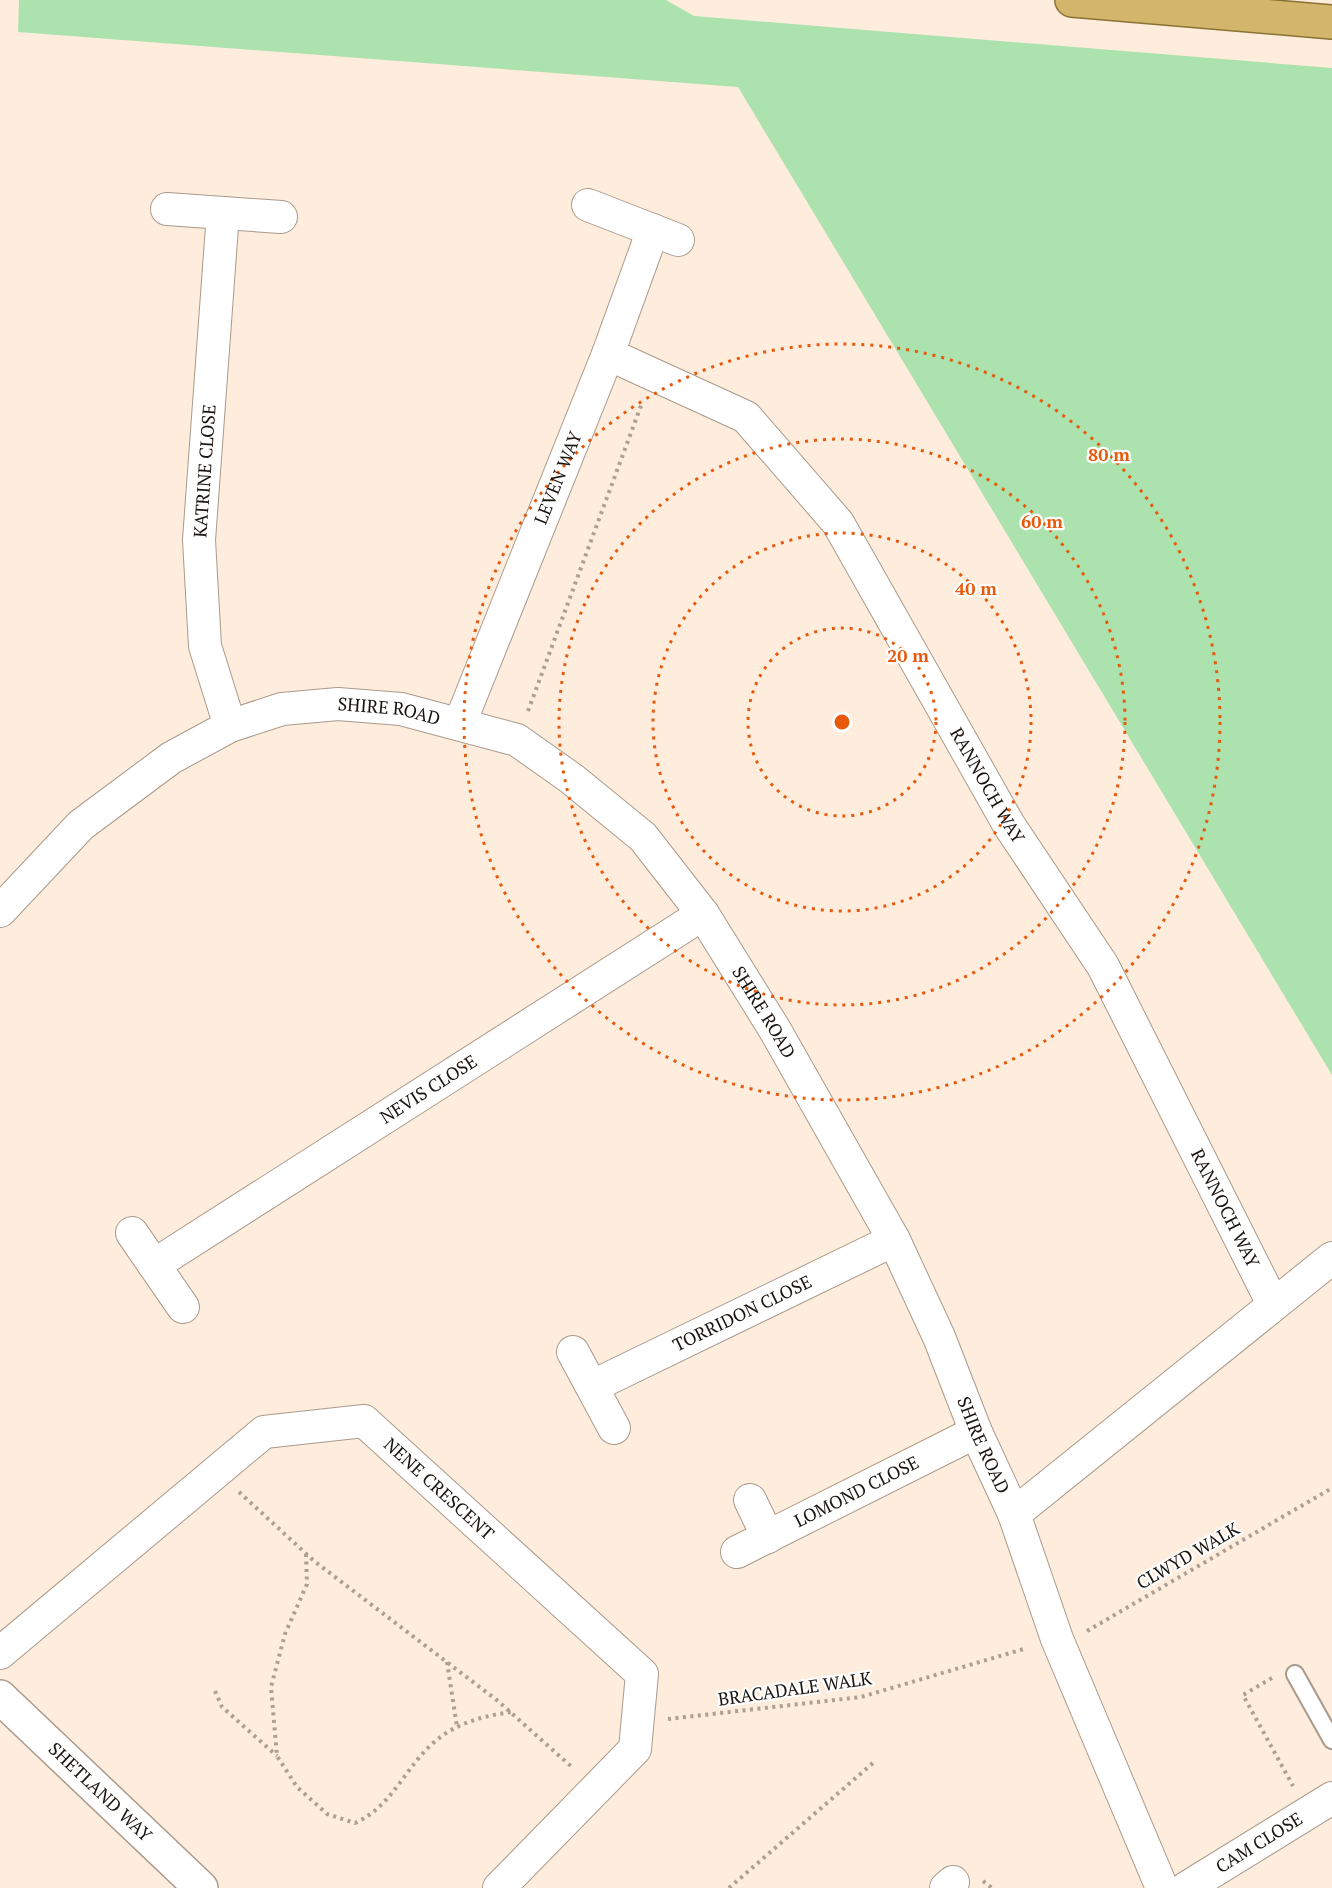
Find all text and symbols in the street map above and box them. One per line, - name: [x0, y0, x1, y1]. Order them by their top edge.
- street label: KATRINE CLOSE: [187, 403, 221, 538]
- street label: LEVEN WAY: [528, 427, 587, 528]
- text: 80 m: [1088, 442, 1130, 466]
- text: 60 m: [1021, 509, 1063, 533]
- text: 40 m: [955, 576, 997, 600]
- text: 20 m: [887, 643, 929, 667]
- street label: SHIRE ROAD: [337, 691, 443, 730]
- centre of rings: [832, 712, 852, 732]
- street label: RANNOCH WAY: [945, 723, 1031, 848]
- street label: SHIRE ROAD: [727, 961, 802, 1062]
- street label: NEVIS CLOSE: [375, 1049, 481, 1129]
- street label: RANNOCH WAY: [1186, 1145, 1266, 1272]
- street label: TORRIDON CLOSE: [669, 1269, 815, 1357]
- street label: SHIRE ROAD: [952, 1393, 1016, 1497]
- street label: NENE CRESCENT: [379, 1432, 500, 1545]
- street label: LOMOND CLOSE: [790, 1450, 923, 1532]
- street label: CLWYD WALK: [1132, 1516, 1244, 1594]
- street label: BRACADALE WALK: [716, 1665, 874, 1711]
- street label: SHETLAND WAY: [44, 1736, 158, 1847]
- street label: CAM CLOSE: [1211, 1806, 1307, 1878]

